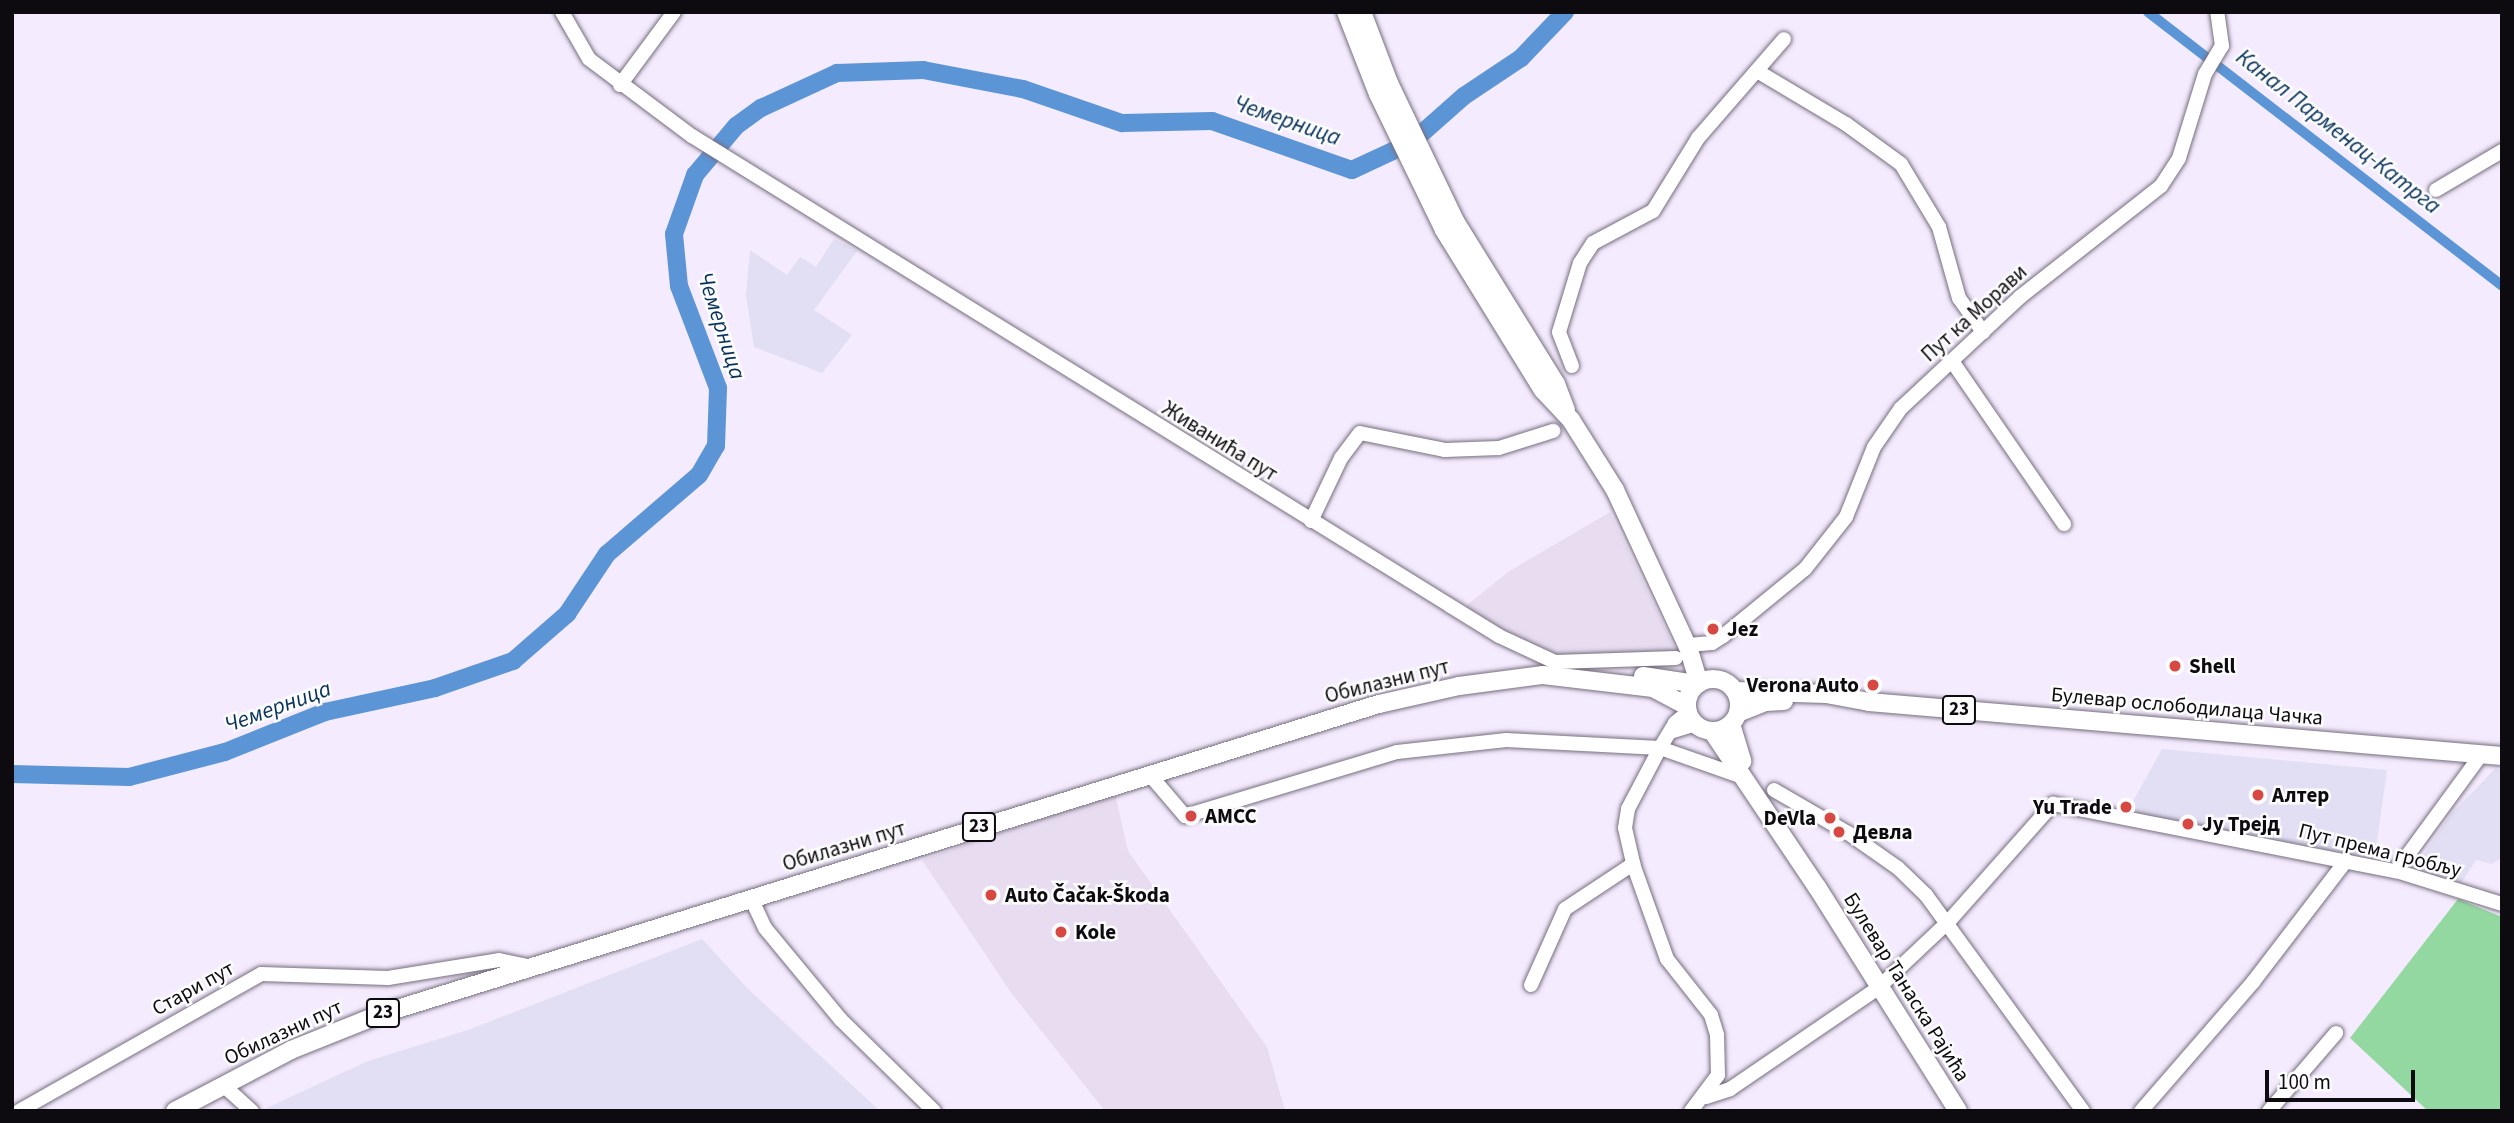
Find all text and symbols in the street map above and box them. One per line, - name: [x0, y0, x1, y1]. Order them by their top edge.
- water label: Канал Парменац-Катрга: [2230, 44, 2446, 220]
- water label: Чемерница: [1230, 90, 1344, 152]
- street label: Пут ка Морави: [1916, 259, 2032, 367]
- water label: Чемерница: [691, 269, 751, 383]
- street label: Живанића пут: [1158, 396, 1282, 486]
- place label: Jez: [1727, 616, 1758, 642]
- marker: Jez: [1705, 621, 1721, 637]
- street label: Обилазни пут: [1322, 653, 1452, 709]
- place label: Shell: [2189, 653, 2236, 679]
- marker: Shell: [2167, 658, 2183, 674]
- place label: Verona Auto: [1747, 672, 1859, 698]
- water label: Чемерница: [221, 675, 335, 739]
- marker: Verona Auto: [1865, 677, 1881, 693]
- street label: Булевар ослободилаца Чачка: [2050, 682, 2324, 730]
- road number: 23: [1941, 694, 1976, 726]
- place label: Алтер: [2272, 782, 2329, 808]
- marker: Алтер: [2250, 787, 2266, 803]
- place label: Yu Trade: [2033, 794, 2112, 820]
- marker: Yu Trade: [2118, 799, 2134, 815]
- place label: АМСС: [1205, 803, 1257, 829]
- place label: DeVla: [1764, 805, 1816, 831]
- marker: АМСС: [1183, 808, 1199, 824]
- marker: DeVla: [1822, 810, 1838, 826]
- place label: Ју Трејд: [2202, 811, 2280, 837]
- road number: 23: [962, 812, 996, 842]
- street label: Обилазни пут: [779, 815, 909, 877]
- marker: Ју Трејд: [2180, 816, 2196, 832]
- street label: Пут према гробљу: [2296, 818, 2464, 882]
- place label: Девла: [1853, 819, 1912, 845]
- marker: Девла: [1831, 824, 1847, 840]
- place label: Auto Čačak-Škoda: [1005, 882, 1170, 908]
- marker: Auto Čačak-Škoda: [983, 887, 999, 903]
- street label: Булевар Танаска Рајића: [1839, 888, 1975, 1086]
- place label: Kole: [1075, 919, 1116, 945]
- marker: Kole: [1053, 924, 1069, 940]
- street label: Стари пут: [148, 955, 238, 1021]
- street label: Обилазни пут: [220, 994, 346, 1070]
- road number: 23: [366, 998, 400, 1028]
- scale bar: [2269, 1056, 2420, 1100]
- text: 100 m: [2278, 1067, 2331, 1097]

